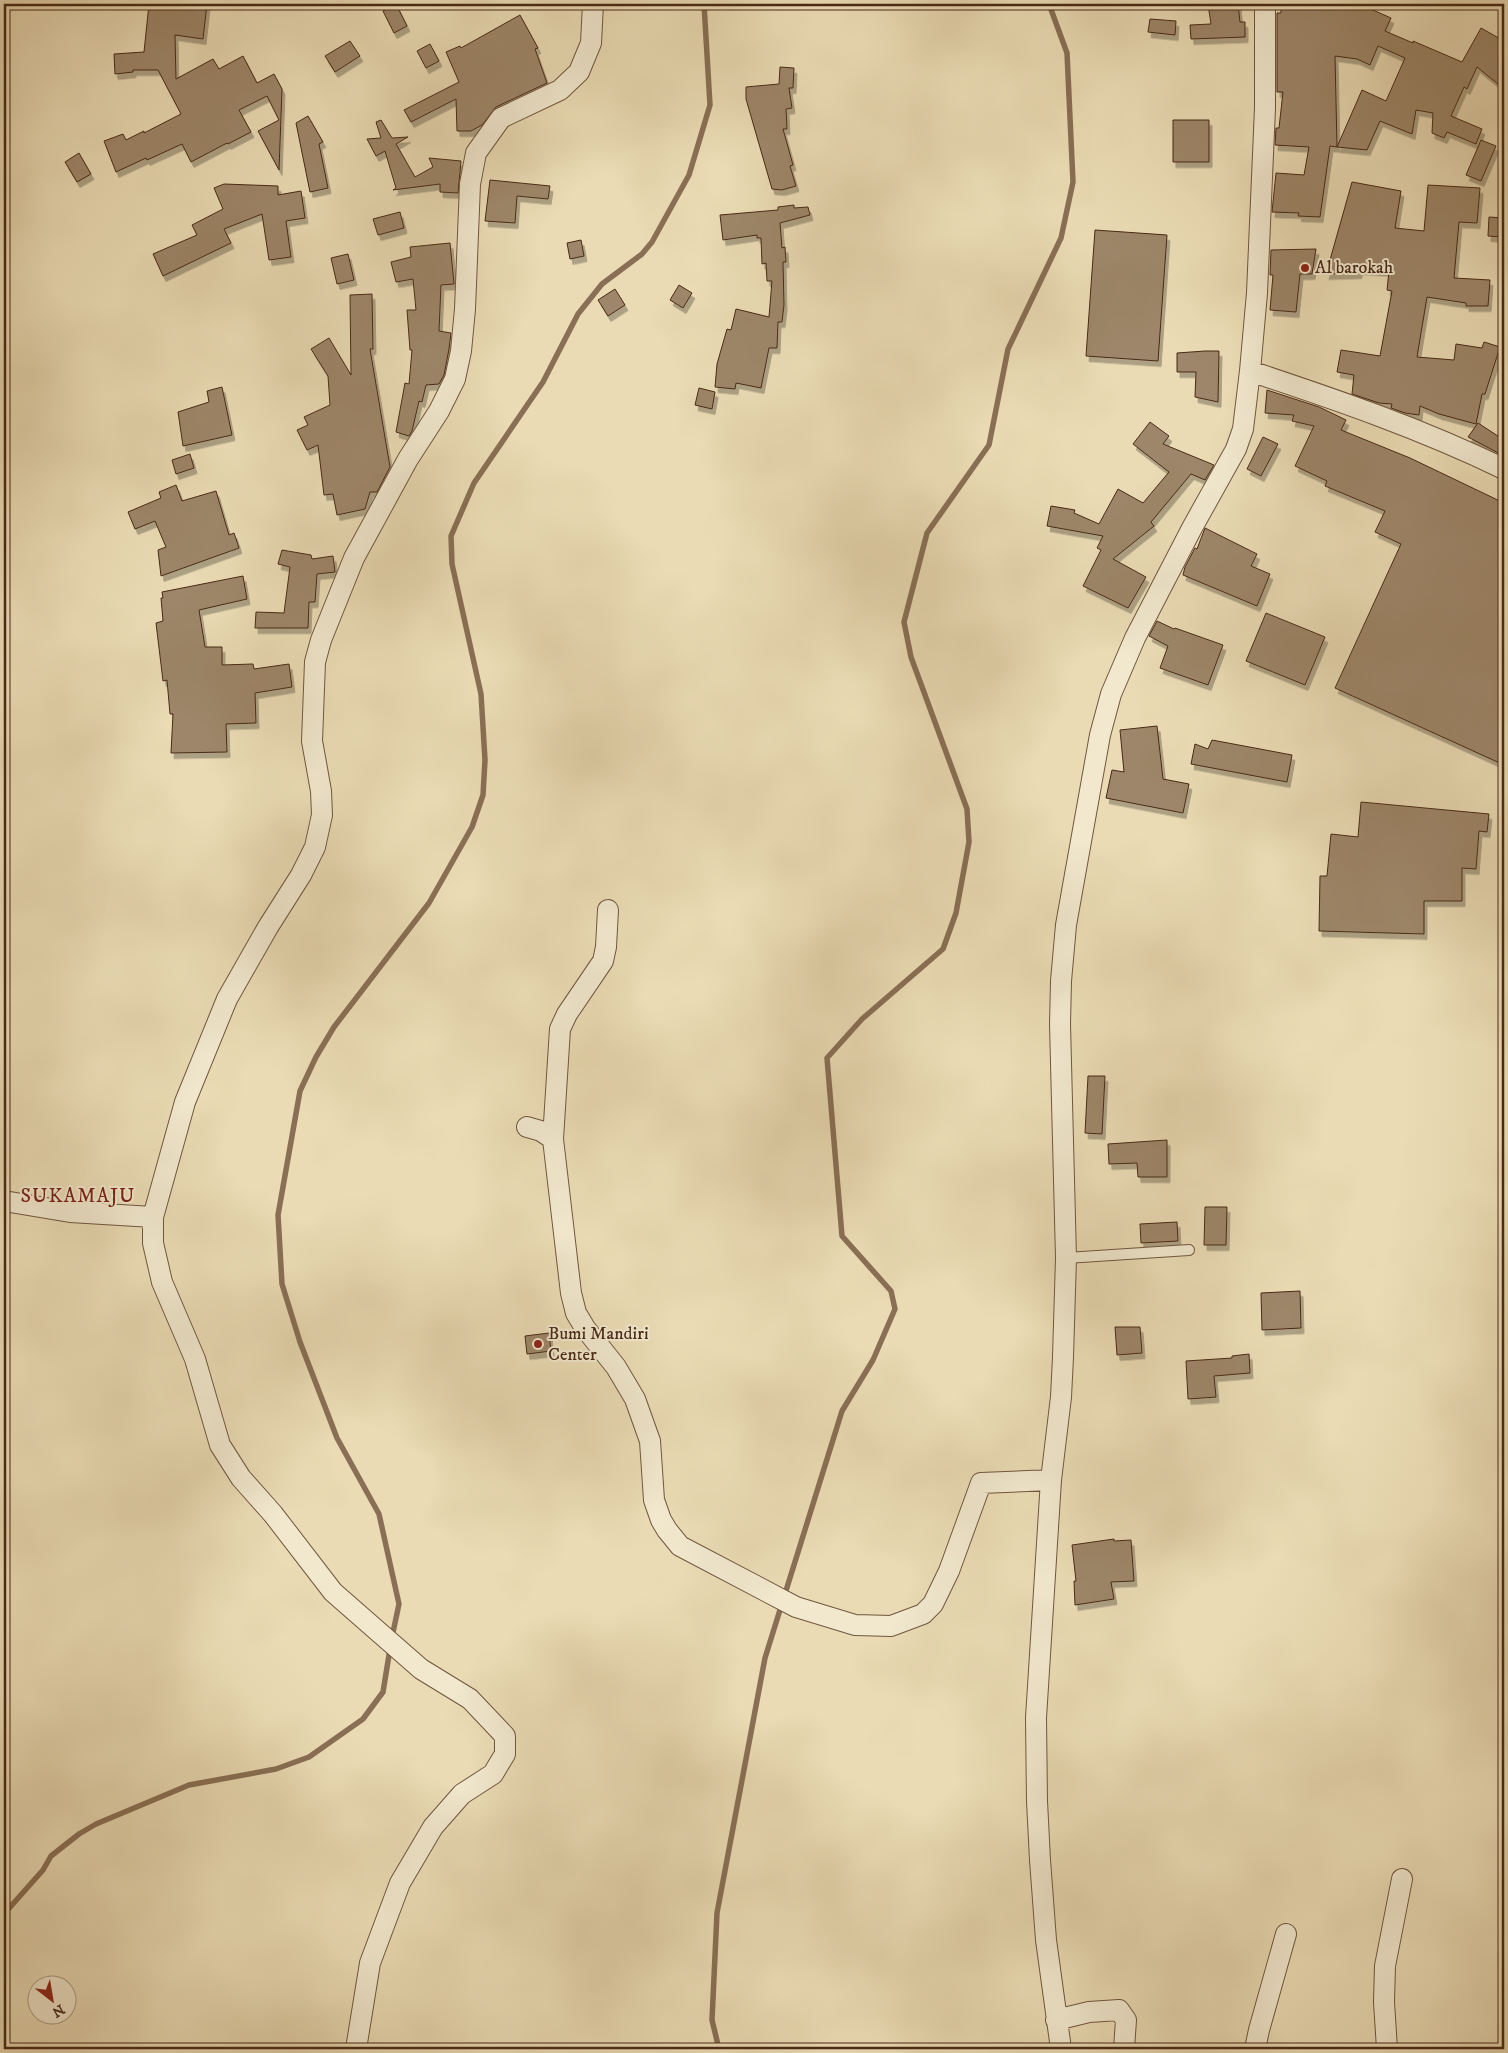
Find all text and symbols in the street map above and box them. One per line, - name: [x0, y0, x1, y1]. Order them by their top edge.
- place label: Al barokah: [1315, 257, 1394, 279]
- marker: Al barokah: [1299, 262, 1311, 274]
- district label: SUKAMAJU: [20, 1184, 136, 1209]
- place label: Bumi Mandiri Center: [548, 1323, 649, 1366]
- marker: Bumi Mandiri Center: [532, 1338, 544, 1350]
- north arrow: [28, 1976, 78, 2026]
- text: N: [48, 2000, 68, 2021]

